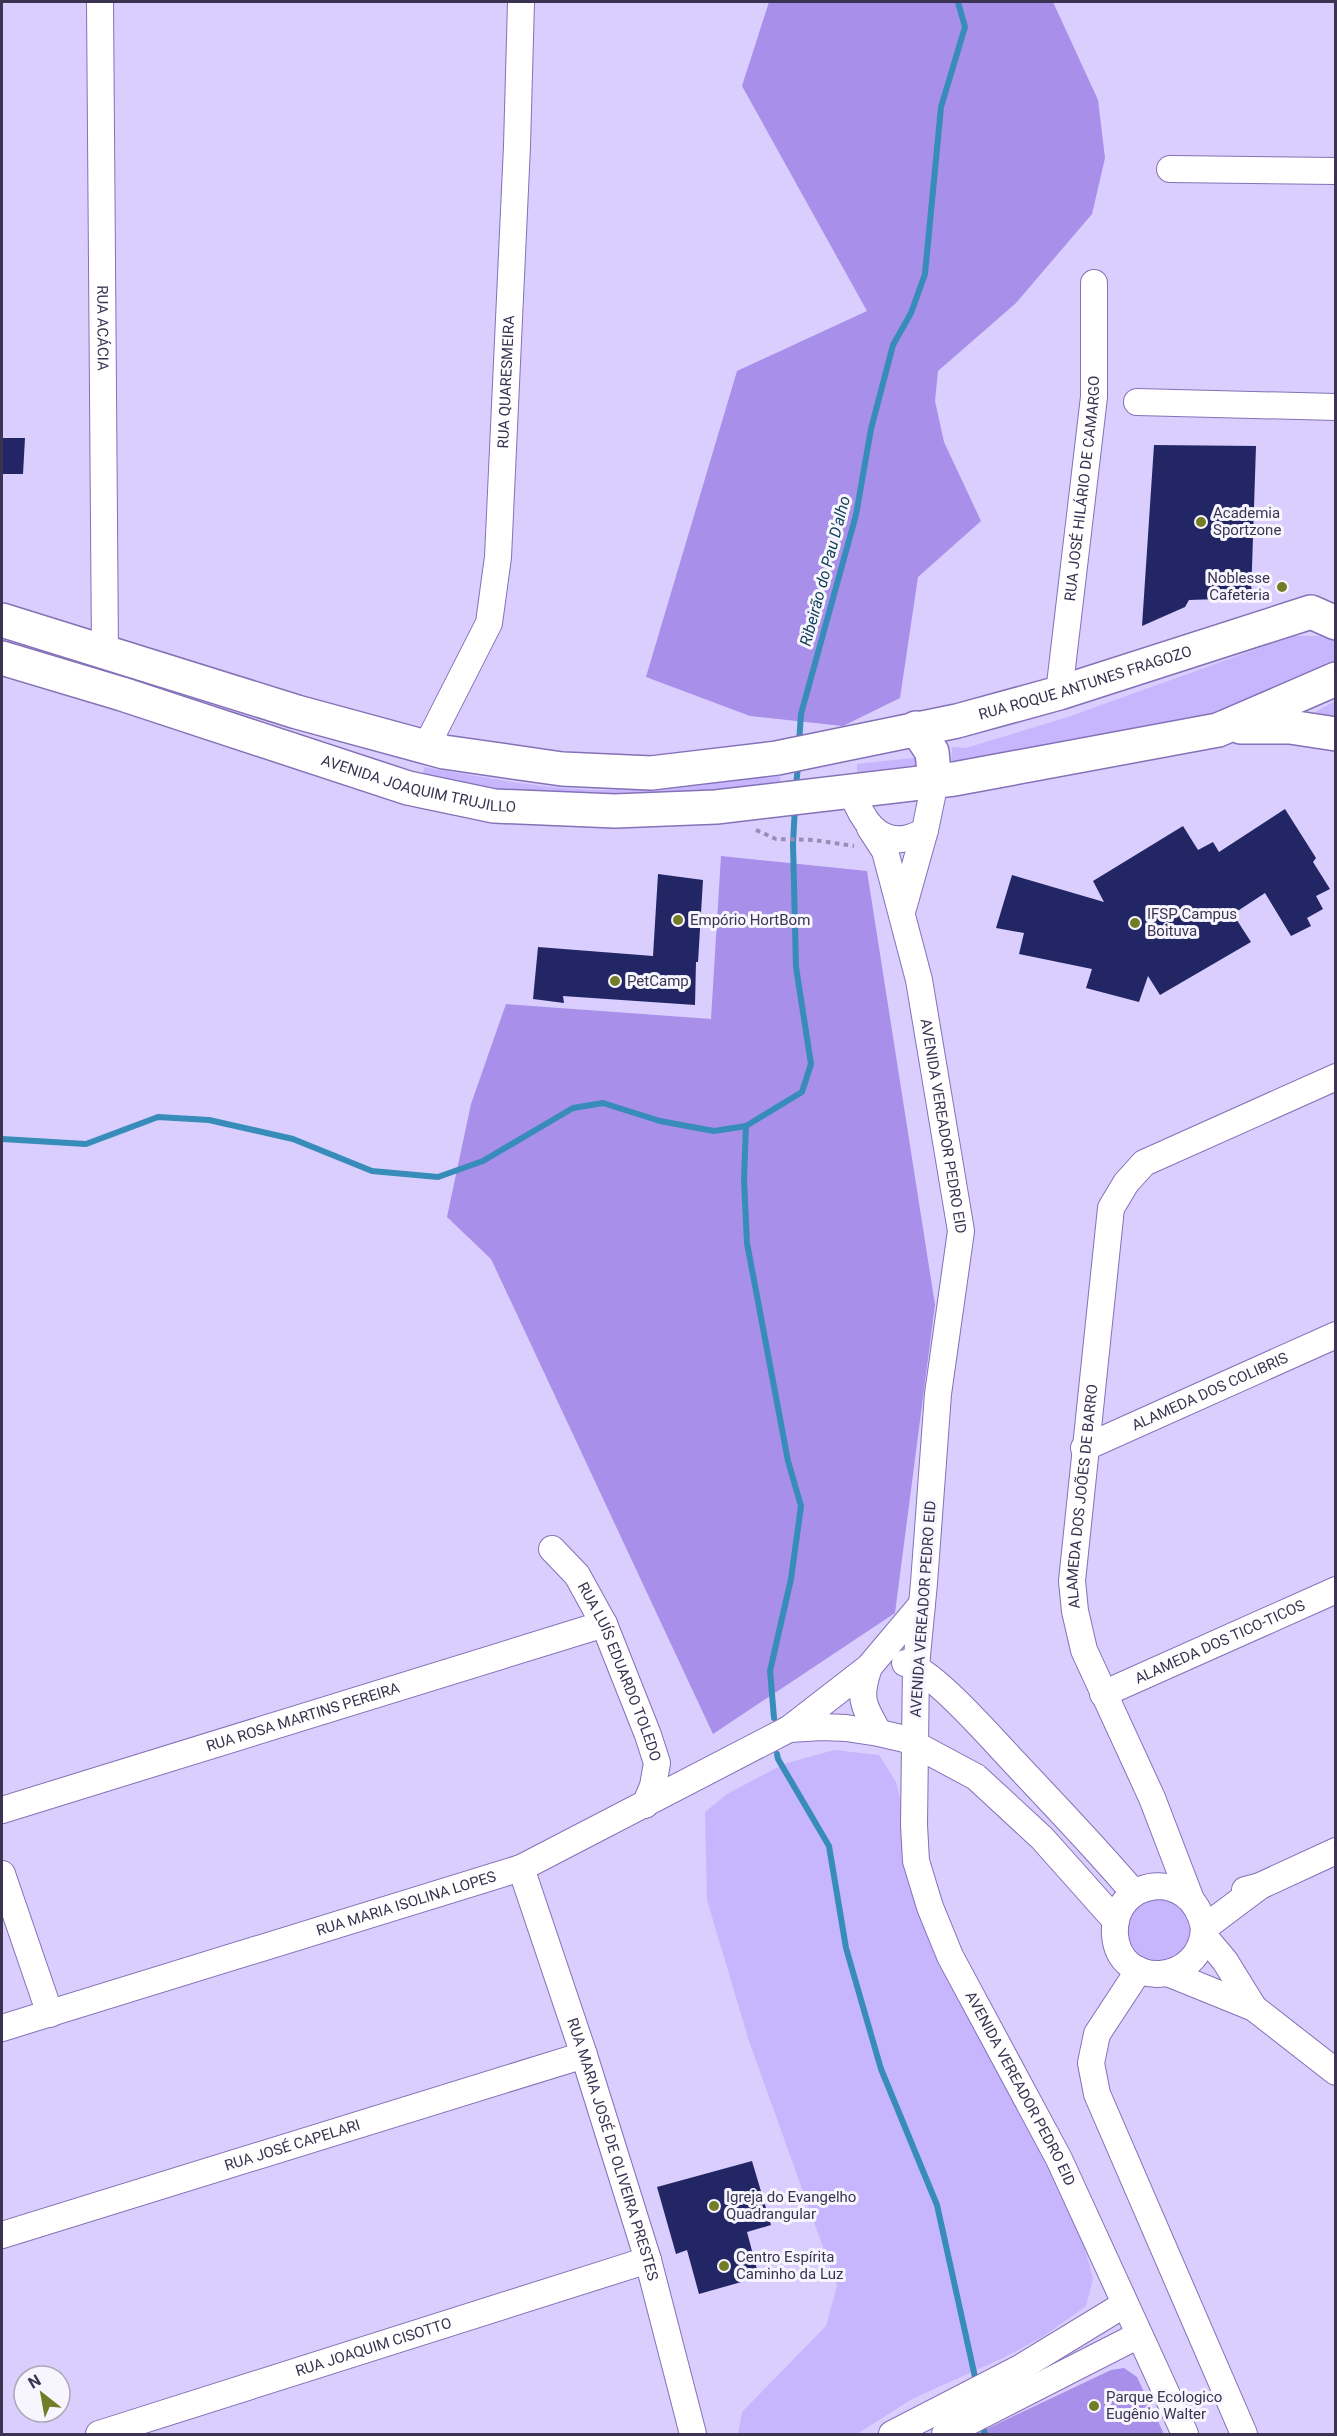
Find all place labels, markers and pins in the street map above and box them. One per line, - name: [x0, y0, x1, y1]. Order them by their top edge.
- place label: Academia Sportzone: [1213, 504, 1281, 539]
- marker: Academia Sportzone: [1194, 515, 1208, 529]
- place label: Noblesse Cafeteria: [1207, 569, 1270, 604]
- marker: Noblesse Cafeteria: [1275, 580, 1289, 594]
- place label: IFSP Campus Boituva: [1147, 905, 1237, 940]
- place label: Empório HortBom: [690, 911, 810, 929]
- marker: Empório HortBom: [671, 913, 685, 927]
- marker: IFSP Campus Boituva: [1128, 916, 1142, 930]
- place label: PetCamp: [627, 972, 689, 990]
- marker: PetCamp: [608, 974, 622, 988]
- place label: Igreja do Evangelho Quadrangular: [726, 2188, 856, 2223]
- marker: Igreja do Evangelho Quadrangular: [707, 2199, 721, 2213]
- place label: Centro Espírita Caminho da Luz: [736, 2248, 843, 2283]
- marker: Centro Espírita Caminho da Luz: [717, 2259, 731, 2273]
- place label: Parque Ecologico Eugênio Walter: [1106, 2388, 1222, 2423]
- marker: Parque Ecologico Eugênio Walter: [1087, 2399, 1101, 2413]

